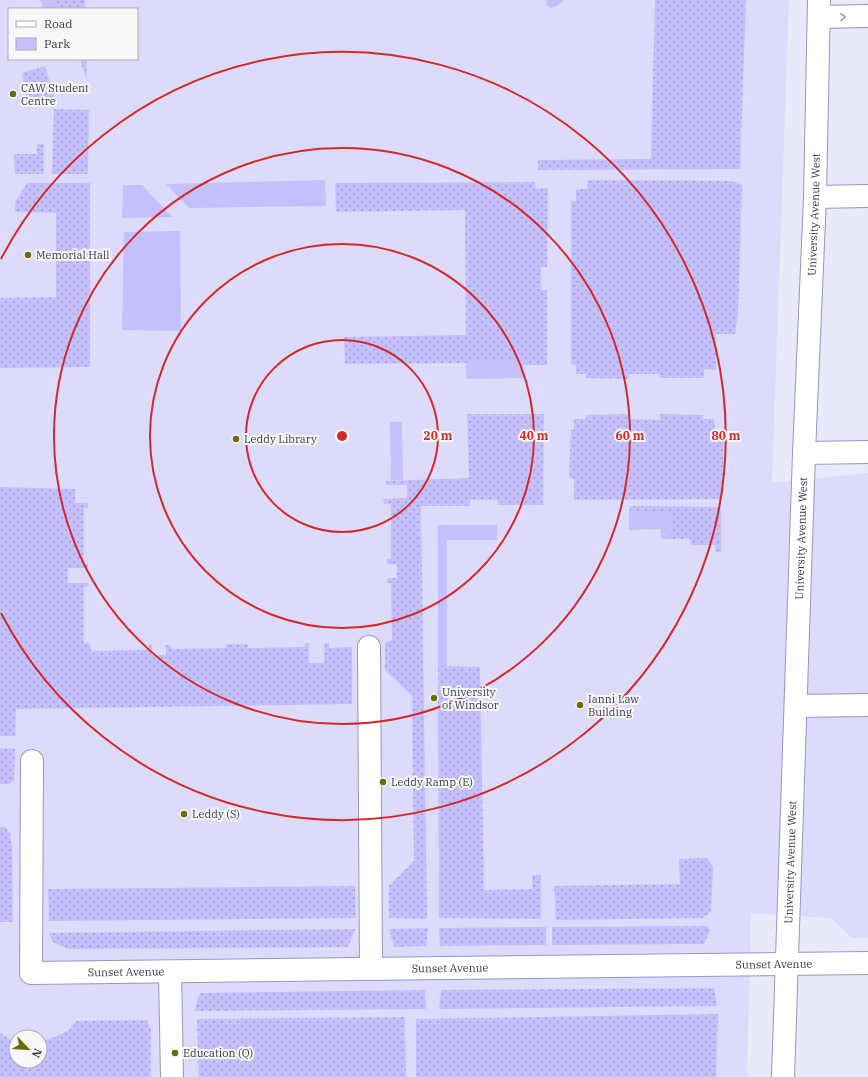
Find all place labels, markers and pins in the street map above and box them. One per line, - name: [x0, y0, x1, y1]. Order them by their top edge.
- place label: CAW Student Centre: [21, 81, 89, 108]
- marker: CAW Student Centre: [8, 89, 18, 99]
- place label: Memorial Hall: [36, 248, 110, 262]
- marker: Memorial Hall: [23, 250, 33, 260]
- centre of rings: [335, 429, 349, 443]
- place label: Leddy Library: [244, 432, 317, 446]
- marker: Leddy Library: [231, 434, 241, 444]
- place label: University of Windsor: [442, 685, 499, 712]
- place label: Ianni Law Building: [588, 692, 639, 719]
- marker: University of Windsor: [429, 693, 439, 703]
- marker: Ianni Law Building: [575, 700, 585, 710]
- place label: Leddy Ramp (E): [391, 775, 473, 789]
- marker: Leddy Ramp (E): [378, 777, 388, 787]
- place label: Leddy (S): [192, 807, 240, 821]
- marker: Leddy (S): [179, 809, 189, 819]
- place label: Education (Q): [183, 1046, 253, 1060]
- marker: Education (Q): [170, 1048, 180, 1058]

